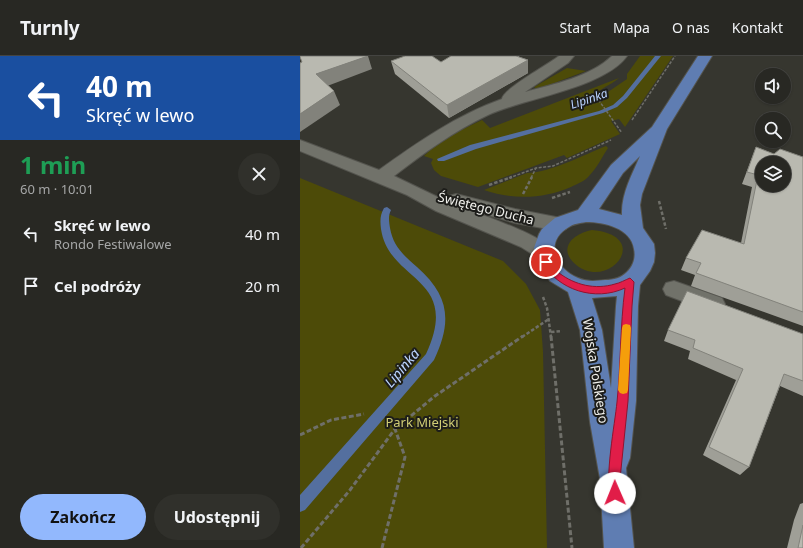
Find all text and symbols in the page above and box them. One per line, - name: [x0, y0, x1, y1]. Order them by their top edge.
- text: Turnly: [20, 15, 80, 41]
- text: Start: [560, 18, 591, 37]
- text: Mapa: [613, 18, 650, 37]
- text: O nas: [672, 18, 710, 37]
- text: Kontakt: [732, 18, 783, 37]
- text: 40 m: [86, 67, 153, 105]
- map controls: [755, 68, 791, 192]
- button: sound: [755, 68, 791, 104]
- icon: left: [20, 72, 72, 124]
- water label: Lipinka: [568, 84, 610, 113]
- text: Skręć w lewo: [86, 103, 194, 127]
- button: search: [755, 112, 791, 148]
- text: 1 min: [20, 148, 86, 181]
- button: close: [238, 153, 280, 195]
- button: layers: [755, 156, 791, 192]
- text: 60 m · 10:01: [20, 180, 94, 198]
- street label: Świętego Ducha: [436, 187, 536, 229]
- text: Skręć w lewo: [54, 215, 151, 235]
- icon: left: [20, 223, 42, 245]
- text: 40 m: [245, 224, 280, 244]
- text: Rondo Festiwalowe: [54, 235, 172, 253]
- pin: [529, 245, 563, 279]
- icon: arrive: [535, 251, 557, 273]
- icon: arrive: [20, 275, 42, 297]
- text: Cel podróży: [54, 276, 141, 296]
- text: 20 m: [245, 276, 280, 296]
- street label: Wojska Polskiego: [579, 317, 613, 425]
- water label: Lipinka: [380, 344, 423, 391]
- park label: Park Miejski: [385, 413, 459, 431]
- position arrow: [594, 472, 636, 514]
- button: Zakończ: [20, 494, 146, 540]
- button: Udostępnij: [154, 494, 280, 540]

